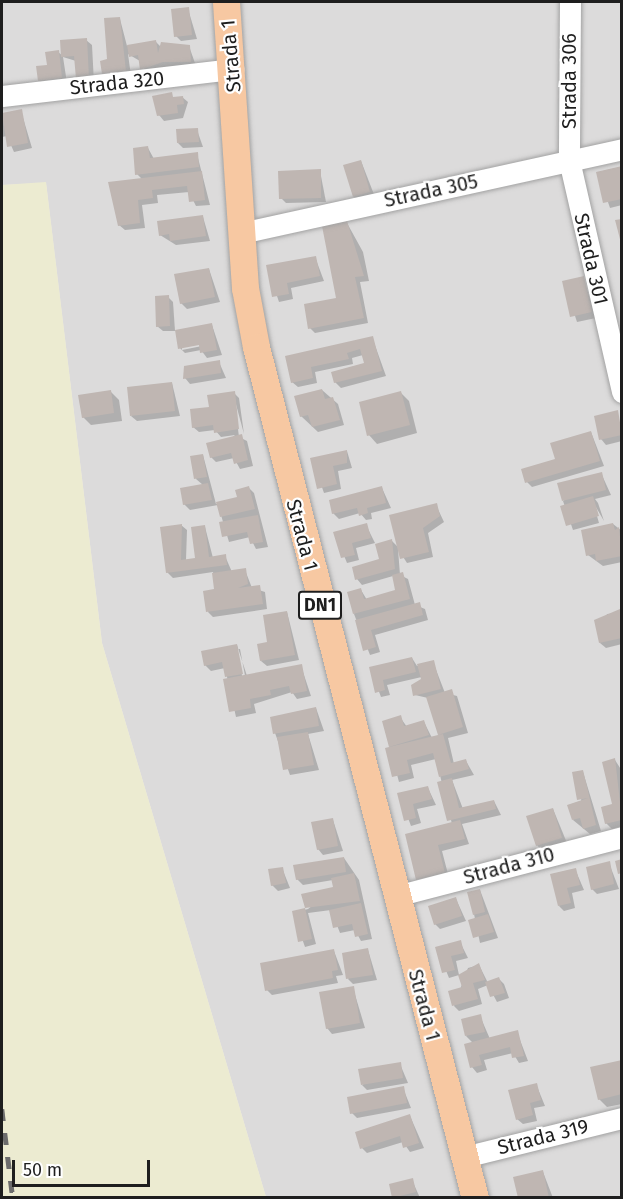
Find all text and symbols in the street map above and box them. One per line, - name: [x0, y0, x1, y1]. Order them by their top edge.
- street label: Strada 1: [216, 19, 246, 93]
- street label: Strada 306: [557, 33, 581, 129]
- street label: Strada 320: [69, 66, 165, 100]
- street label: Strada 305: [382, 169, 480, 213]
- street label: Strada 301: [569, 211, 613, 307]
- street label: Strada 1: [281, 497, 323, 573]
- road number: DN1: [298, 590, 342, 620]
- street label: Strada 310: [461, 842, 557, 890]
- street label: Strada 1: [403, 967, 445, 1043]
- street label: Strada 319: [495, 1114, 591, 1160]
- scale bar: [15, 1148, 153, 1186]
- text: 50 m: [23, 1159, 62, 1181]

